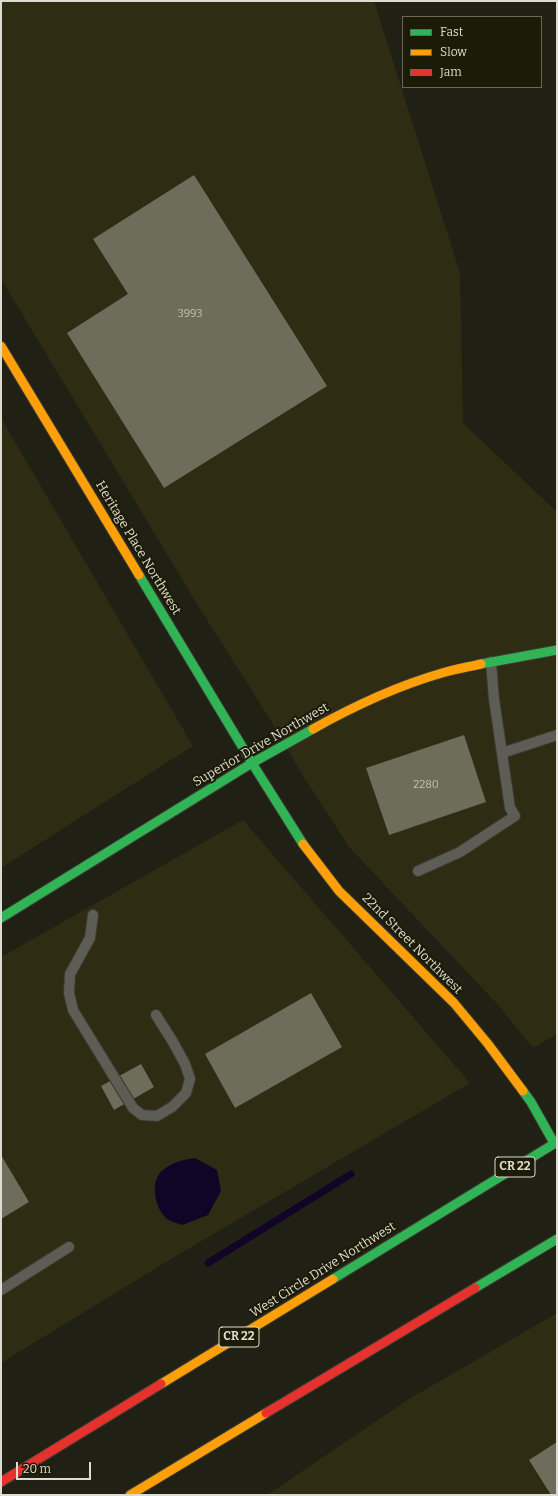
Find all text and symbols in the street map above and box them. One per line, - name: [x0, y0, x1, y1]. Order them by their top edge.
- legend: [402, 16, 542, 88]
- text: Fast: [440, 25, 463, 39]
- text: Slow: [440, 45, 467, 59]
- text: Jam: [440, 65, 462, 79]
- house number: 3993: [177, 307, 203, 321]
- street label: Heritage Place Northwest: [92, 478, 184, 618]
- street label: Superior Drive Northwest: [190, 700, 332, 790]
- house number: 2280: [413, 778, 439, 792]
- street label: 22nd Street Northwest: [358, 890, 466, 998]
- road number: CR 22: [495, 1157, 535, 1177]
- street label: West Circle Drive Northwest: [247, 1219, 399, 1321]
- road number: CR 22: [219, 1327, 259, 1347]
- scale bar: [18, 1454, 93, 1480]
- text: 20 m: [23, 1462, 51, 1476]

